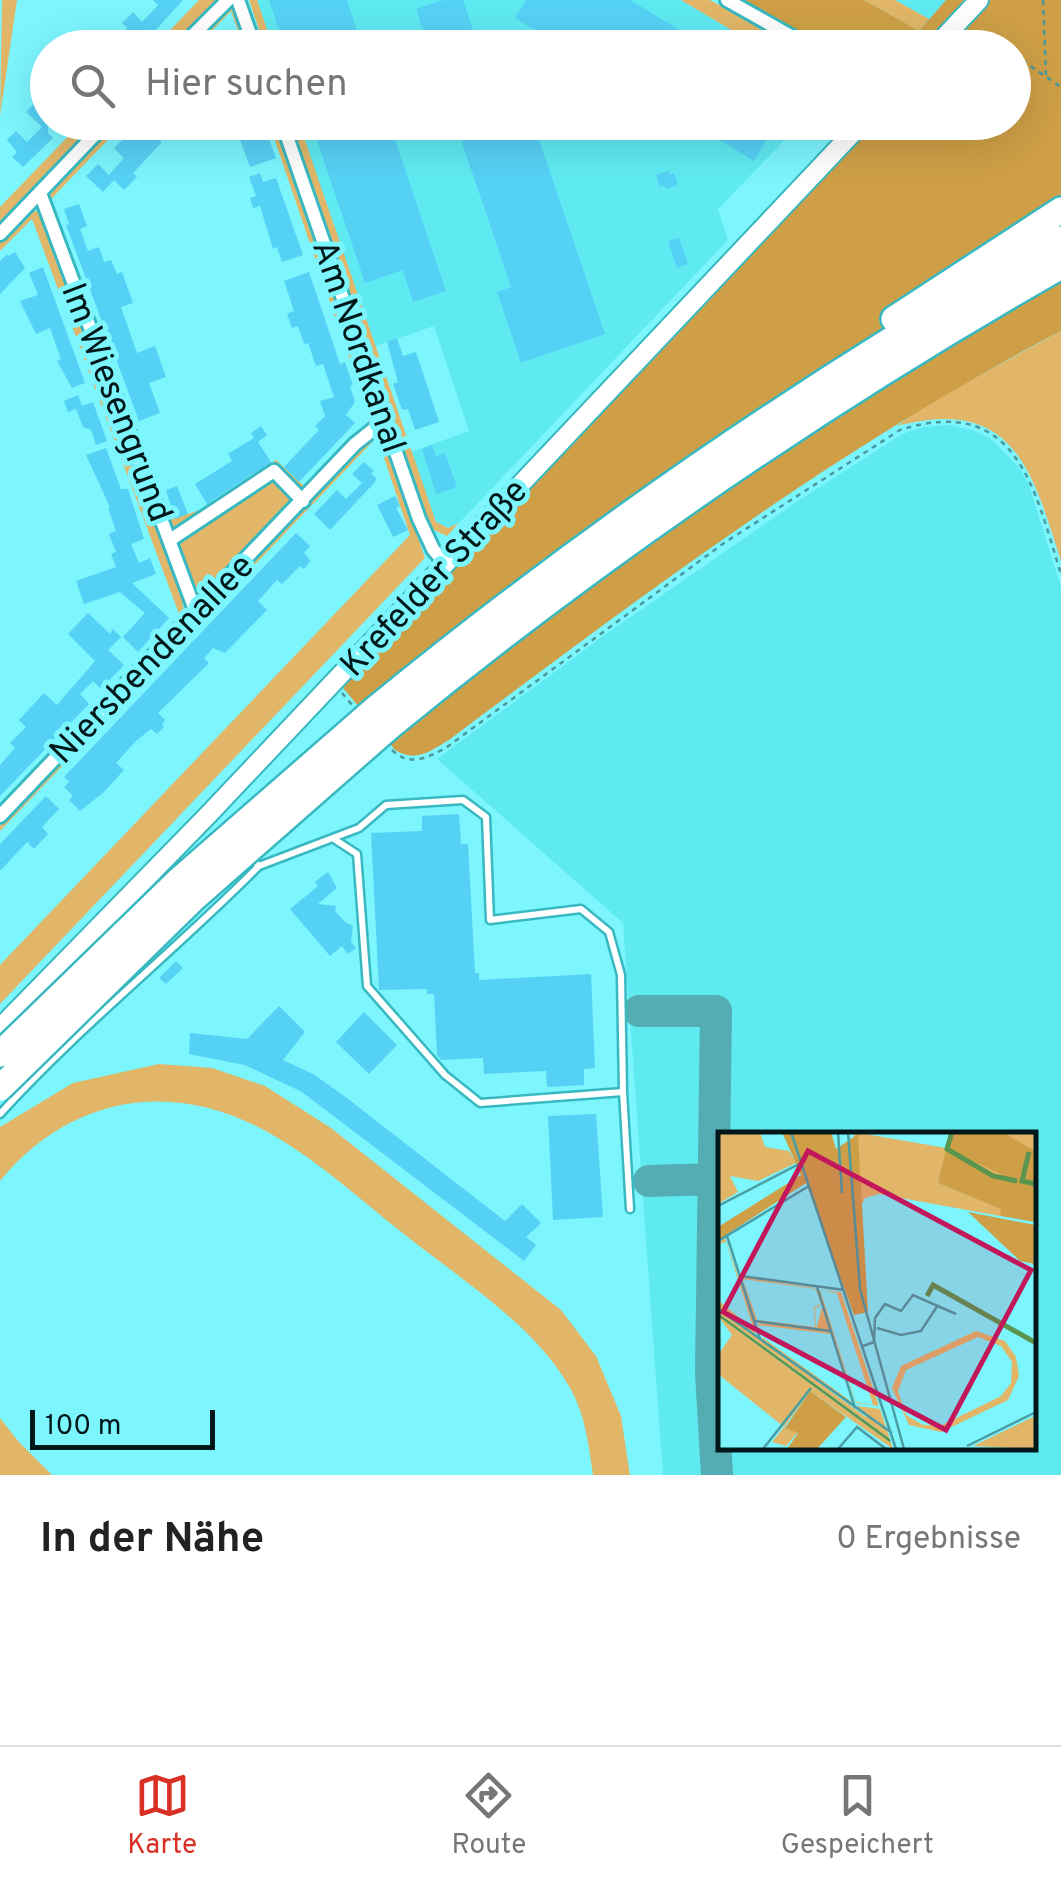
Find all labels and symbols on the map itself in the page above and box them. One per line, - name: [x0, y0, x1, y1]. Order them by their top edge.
- street label: Am Nordkanal: [300, 235, 414, 459]
- street label: Im Wiesengrund: [49, 277, 181, 529]
- street label: Krefelder Straße: [332, 471, 538, 687]
- street label: Niersbendenallee: [41, 546, 265, 775]
- inset map: [718, 1132, 1036, 1450]
- scale bar: [30, 1405, 215, 1450]

